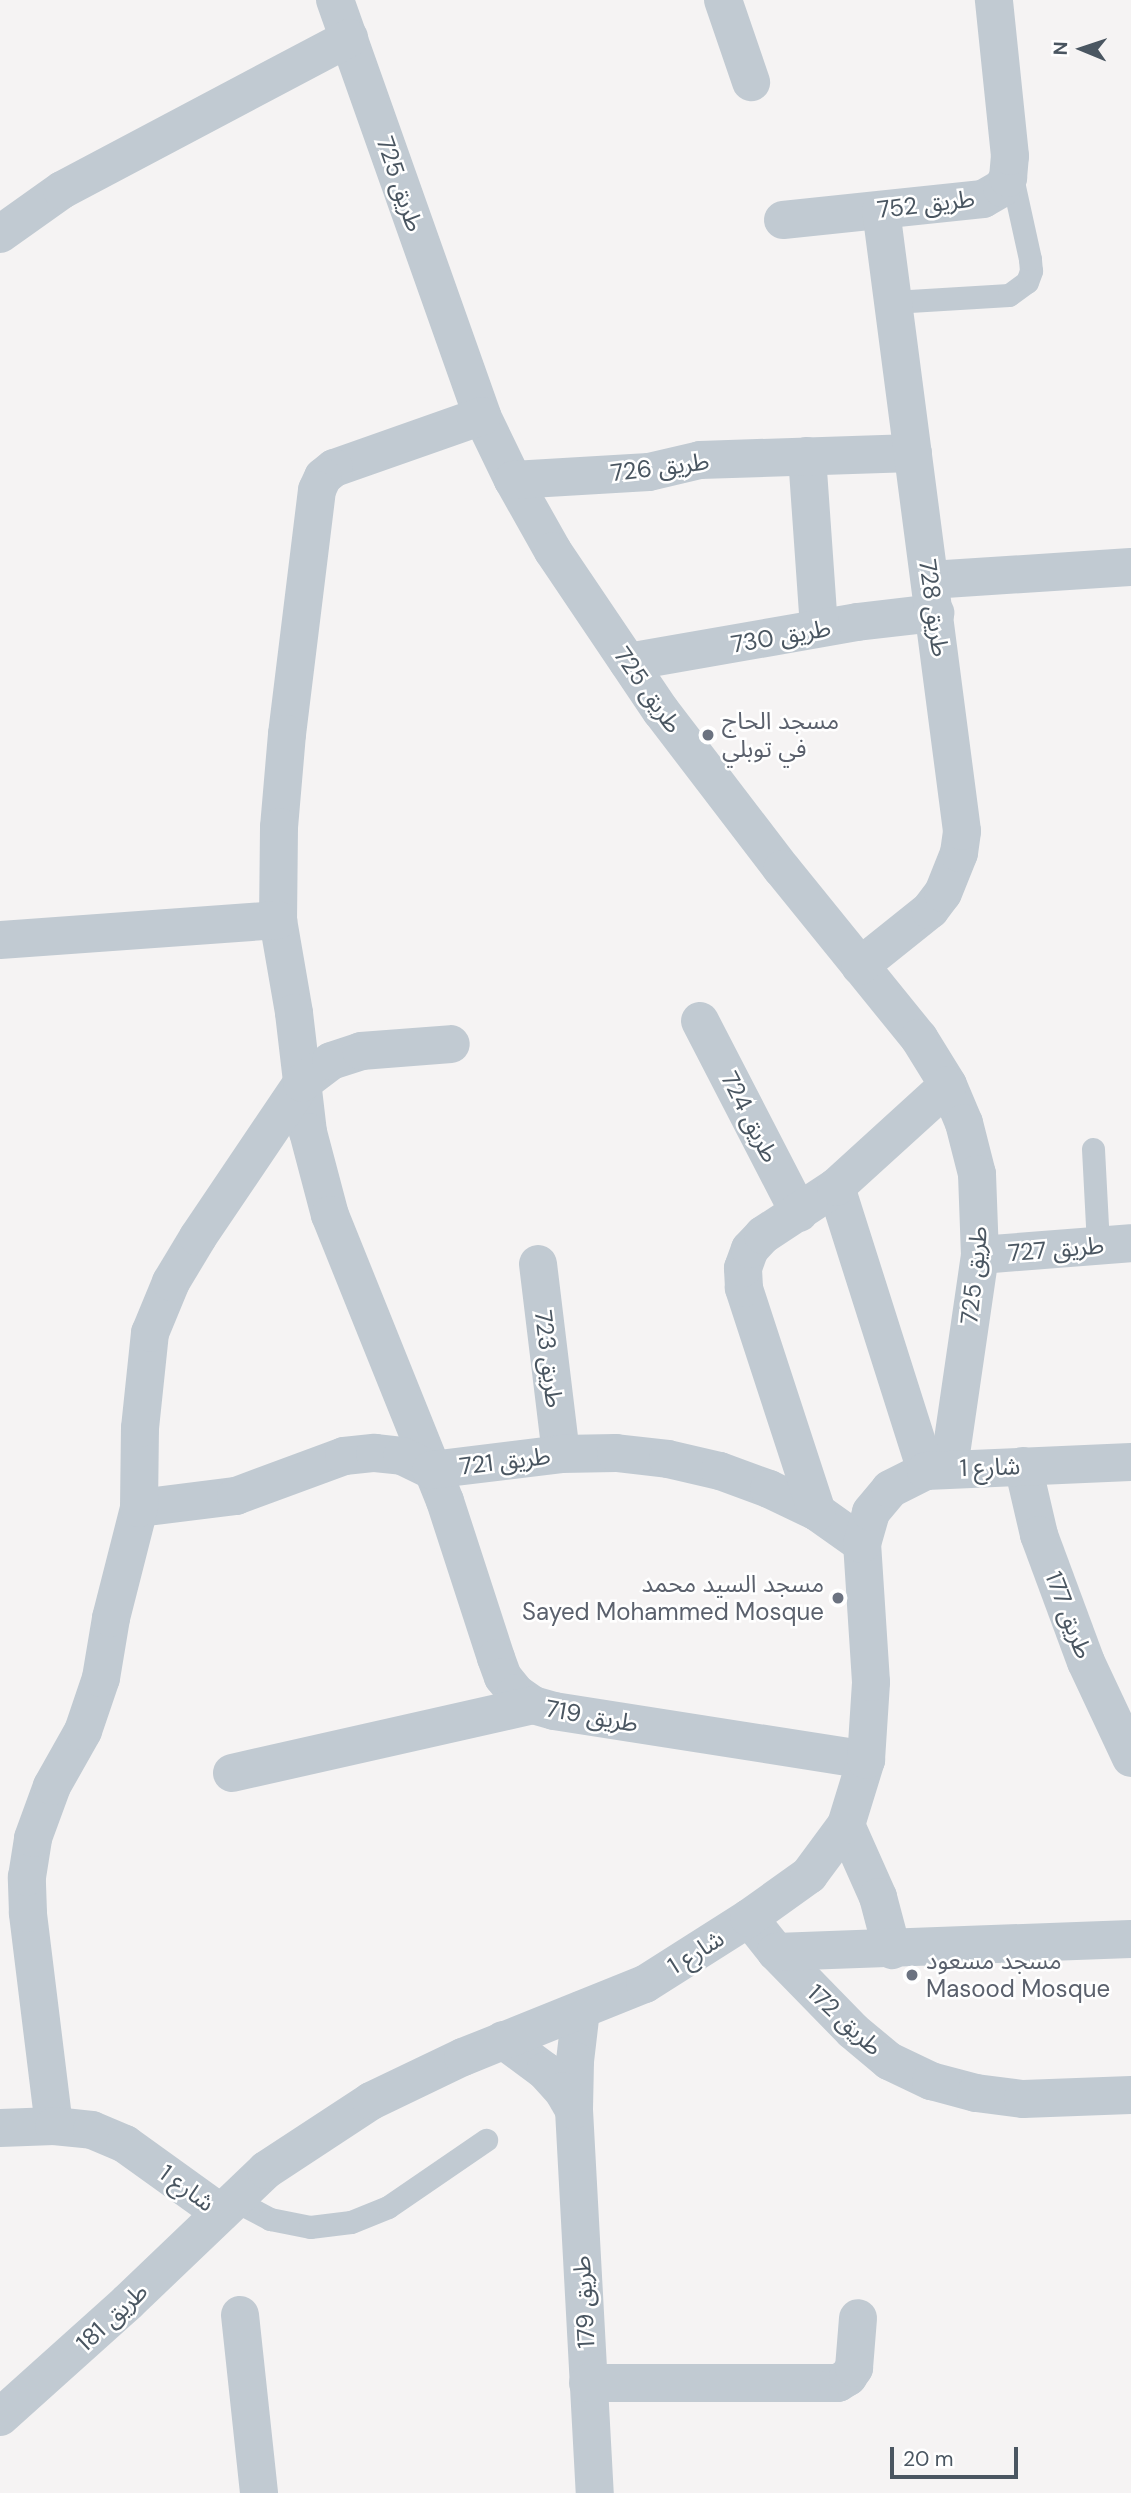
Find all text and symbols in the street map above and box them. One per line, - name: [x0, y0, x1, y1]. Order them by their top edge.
- north arrow: [1047, 14, 1117, 84]
- text: N: [1048, 41, 1073, 56]
- street label: طريق 725: [370, 133, 430, 235]
- street label: طريق 752: [876, 184, 976, 224]
- street label: طريق 726: [609, 447, 711, 487]
- street label: طريق 728: [913, 557, 955, 659]
- street label: طريق 730: [729, 613, 833, 659]
- street label: طريق 725: [608, 641, 688, 739]
- place label: مسجد الحاج في توبلي: [722, 707, 839, 763]
- marker: مسجد الحاج في توبلي: [700, 727, 716, 743]
- street label: طريق 724: [715, 1067, 785, 1167]
- street label: طريق 725: [955, 1224, 993, 1326]
- street label: طريق 727: [1007, 1230, 1105, 1268]
- street label: طريق 723: [529, 1309, 569, 1409]
- street label: طريق 721: [458, 1441, 552, 1481]
- street label: شارع 1: [959, 1452, 1021, 1482]
- street label: طريق 177: [1039, 1567, 1099, 1663]
- place label: مسجد السيد محمد Sayed Mohammed Mosque: [522, 1570, 824, 1626]
- marker: مسجد السيد محمد Sayed Mohammed Mosque: [830, 1590, 846, 1606]
- street label: طريق 719: [543, 1694, 641, 1738]
- street label: شارع 1: [663, 1924, 729, 1980]
- place label: مسجد مسعود Masood Mosque: [926, 1947, 1110, 2003]
- marker: مسجد مسعود Masood Mosque: [904, 1967, 920, 1983]
- street label: طريق 172: [802, 1978, 888, 2062]
- street label: شارع 1: [154, 2159, 220, 2217]
- street label: طريق 179: [567, 2255, 601, 2349]
- street label: طريق 181: [70, 2277, 154, 2357]
- scale bar: [893, 2434, 1021, 2478]
- text: 20 m: [903, 2445, 954, 2473]

